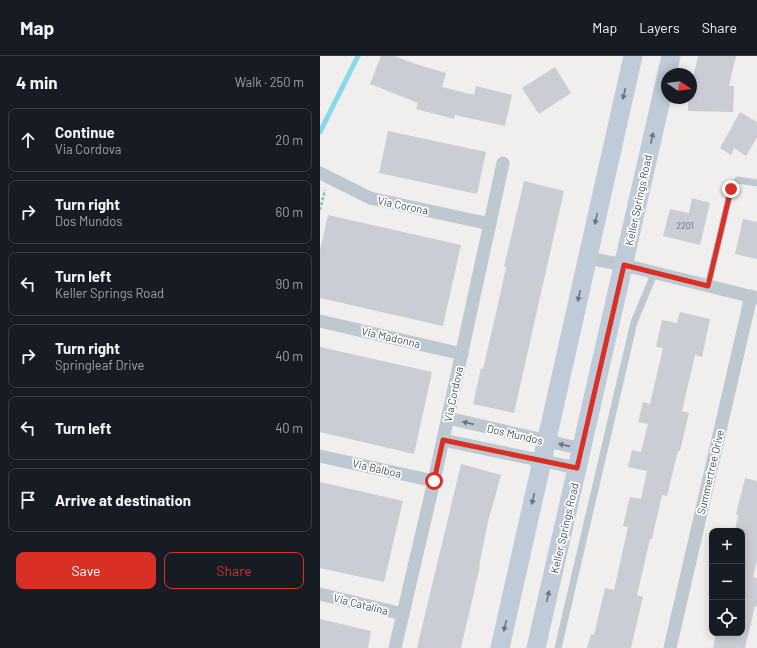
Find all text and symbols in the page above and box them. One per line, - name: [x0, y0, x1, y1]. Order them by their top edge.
- text: Map: [20, 16, 54, 39]
- text: Map: [592, 19, 617, 36]
- text: Layers: [639, 19, 680, 36]
- text: Share: [702, 19, 737, 36]
- north arrow: [661, 68, 697, 104]
- text: 4 min: [16, 72, 58, 92]
- text: Walk · 250 m: [235, 74, 304, 90]
- one-way arrow: [621, 88, 627, 100]
- text: Continue: [55, 123, 115, 141]
- icon: ahead: [17, 129, 39, 151]
- text: 20 m: [275, 132, 303, 148]
- one-way arrow: [650, 132, 656, 144]
- text: Via Cordova: [55, 141, 121, 157]
- street label: Keller Springs Road: [622, 153, 654, 247]
- route end: [722, 180, 740, 198]
- street label: Via Corona: [377, 193, 429, 217]
- text: Turn right: [55, 195, 120, 213]
- icon: right: [17, 201, 39, 223]
- text: 60 m: [276, 204, 303, 220]
- text: Dos Mundos: [55, 213, 123, 229]
- one-way arrow: [593, 213, 599, 225]
- house number: 2201: [676, 220, 694, 231]
- text: Turn left: [55, 267, 111, 285]
- icon: left: [17, 273, 39, 295]
- text: 90 m: [276, 276, 303, 292]
- text: Keller Springs Road: [55, 285, 164, 301]
- one-way arrow: [576, 290, 582, 302]
- street label: Via Madonna: [360, 324, 422, 350]
- text: Turn right: [55, 339, 120, 357]
- icon: right: [17, 345, 39, 367]
- text: 40 m: [275, 348, 303, 364]
- text: Springleaf Drive: [55, 357, 144, 373]
- street label: Via Cordova: [441, 365, 465, 423]
- icon: left: [17, 417, 39, 439]
- text: Turn left: [55, 419, 111, 437]
- one-way arrow: [462, 419, 474, 425]
- text: 40 m: [275, 420, 303, 436]
- street label: Dos Mundos: [486, 421, 544, 447]
- street label: Summertree Drive: [694, 428, 726, 516]
- one-way arrow: [558, 442, 570, 448]
- street label: Via Balboa: [351, 456, 403, 480]
- route start: [425, 472, 443, 490]
- street label: Keller Springs Road: [547, 482, 581, 574]
- icon: arrive: [17, 489, 39, 511]
- text: Arrive at destination: [55, 491, 191, 509]
- one-way arrow: [530, 493, 536, 505]
- map controls: [709, 528, 745, 636]
- button: +: [709, 528, 745, 564]
- button: Save: [16, 552, 156, 589]
- button: Share: [164, 552, 304, 589]
- button: −: [709, 564, 745, 600]
- one-way arrow: [545, 590, 551, 603]
- street label: Via Catalina: [332, 591, 390, 617]
- button: locate: [709, 600, 745, 636]
- one-way arrow: [502, 620, 508, 632]

